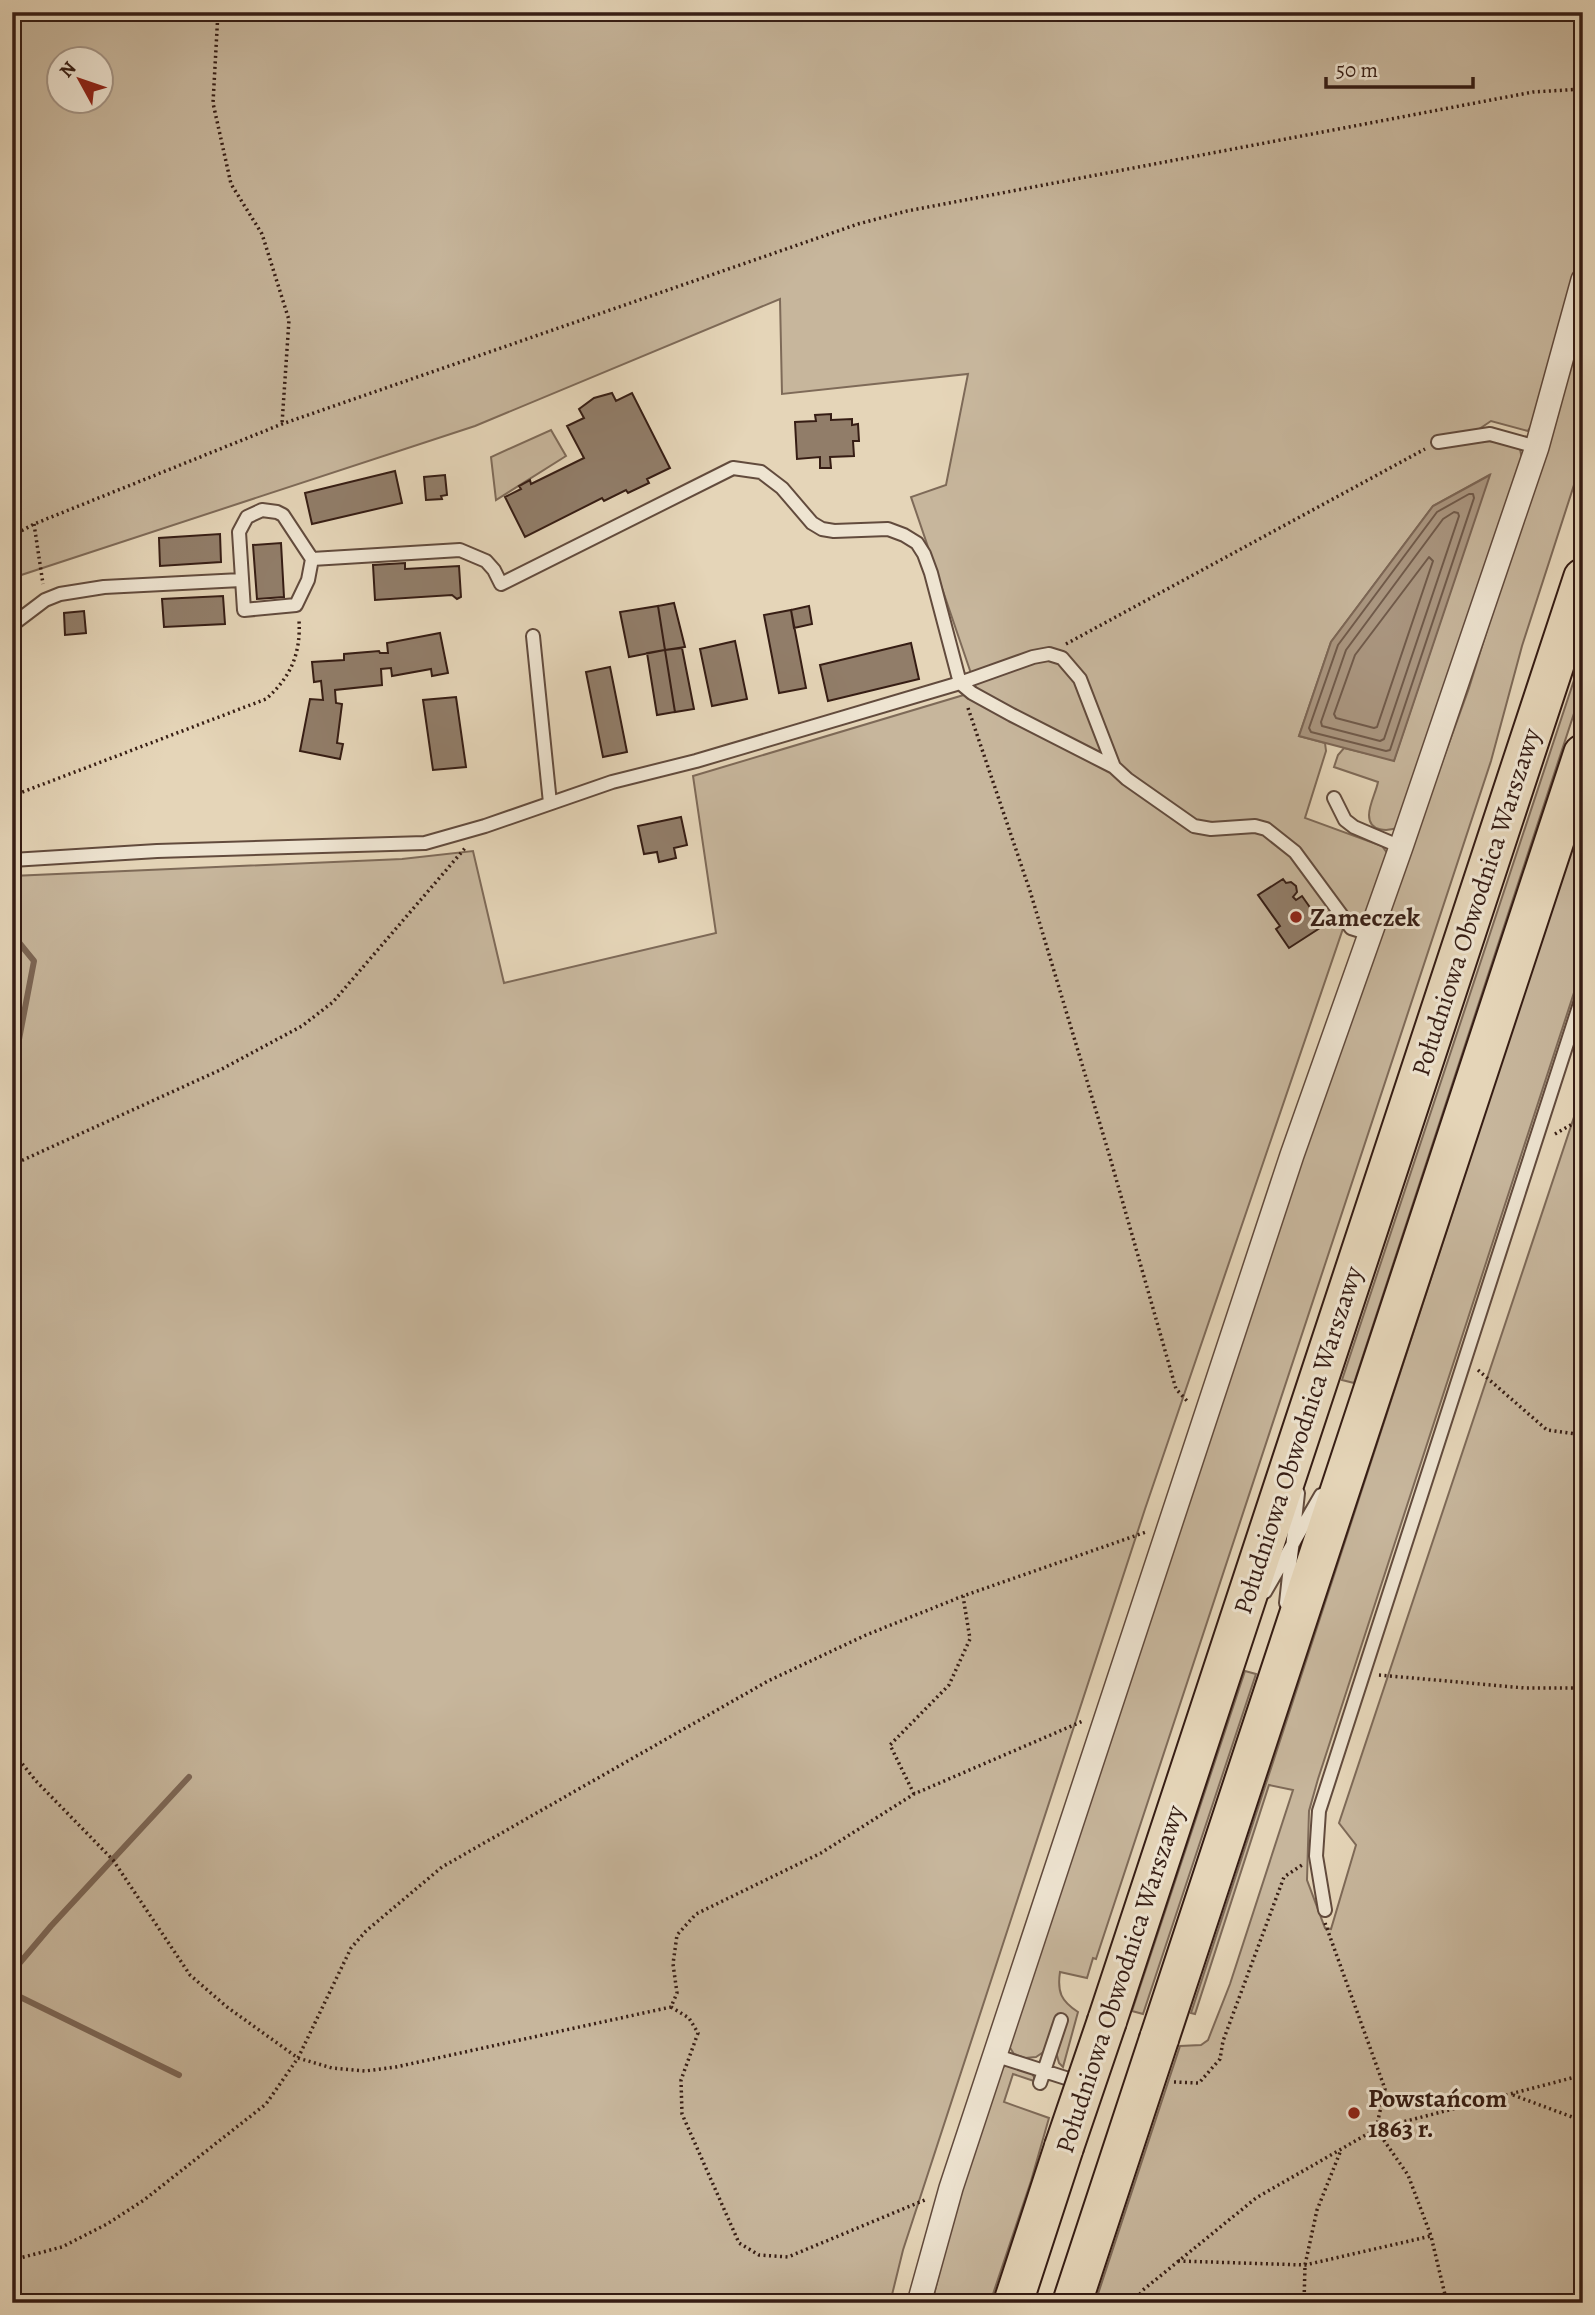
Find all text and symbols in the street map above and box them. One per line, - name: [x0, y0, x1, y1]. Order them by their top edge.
- north arrow: [46, 46, 116, 116]
- scale bar: [1326, 46, 1472, 90]
- text: N: [53, 56, 82, 83]
- text: 50 m: [1336, 56, 1378, 84]
- street label: Południowa Obwodnica Warszawy: [1403, 723, 1549, 1080]
- place label: Zameczek: [1310, 900, 1420, 935]
- marker: Zameczek: [1288, 909, 1304, 925]
- street label: Południowa Obwodnica Warszawy: [1225, 1261, 1371, 1618]
- street label: Południowa Obwodnica Warszawy: [1047, 1800, 1193, 2157]
- place label: Powstańcom 1863 r.: [1368, 2081, 1507, 2146]
- marker: Powstańcom 1863 r.: [1346, 2105, 1362, 2121]

